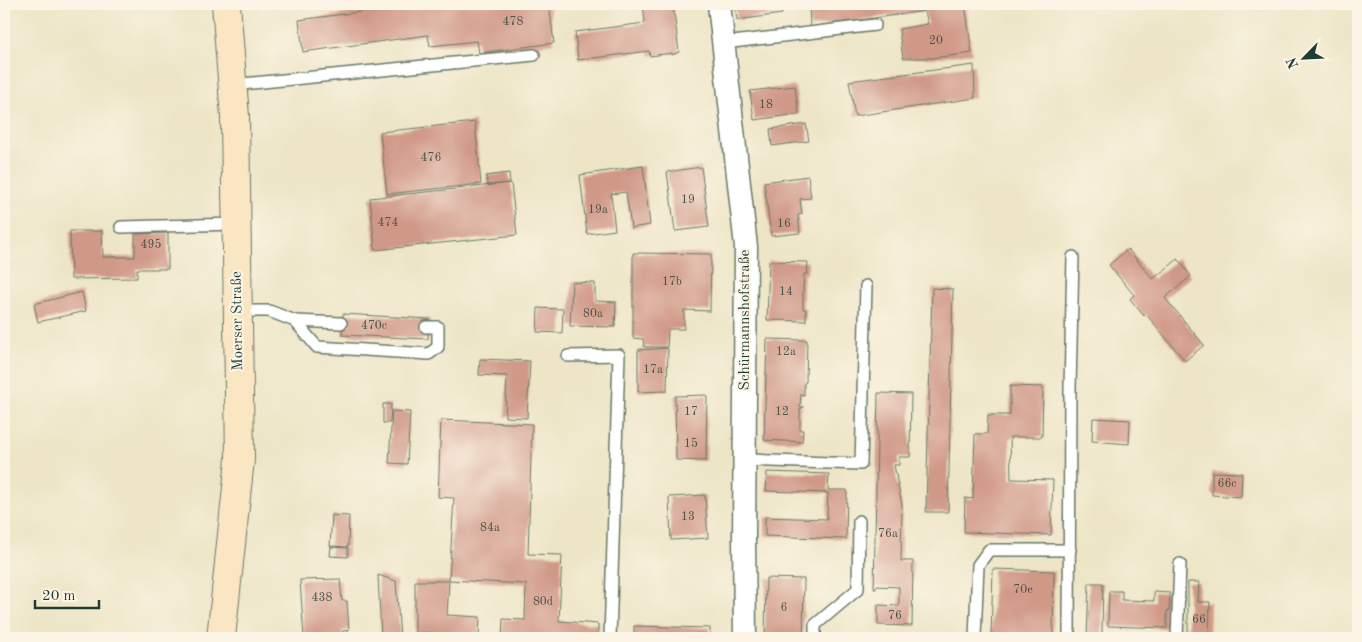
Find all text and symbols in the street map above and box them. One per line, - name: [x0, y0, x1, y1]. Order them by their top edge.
- house number: 478: [503, 16, 523, 28]
- north arrow: [1280, 32, 1330, 82]
- house number: 20: [929, 35, 943, 47]
- text: N: [1284, 55, 1302, 71]
- house number: 18: [759, 99, 773, 111]
- house number: 476: [421, 152, 441, 164]
- house number: 19: [681, 194, 695, 206]
- house number: 19a: [588, 204, 608, 216]
- house number: 474: [378, 217, 398, 229]
- house number: 16: [777, 218, 791, 230]
- house number: 495: [141, 238, 161, 251]
- street label: Schürmannshofstraße: [738, 249, 753, 390]
- street label: Moerser Straße: [230, 271, 246, 371]
- house number: 17b: [662, 276, 682, 288]
- house number: 14: [779, 286, 793, 298]
- house number: 80a: [583, 308, 603, 320]
- house number: 470c: [361, 320, 387, 332]
- house number: 12a: [776, 346, 796, 358]
- house number: 17a: [643, 364, 663, 376]
- house number: 17: [684, 406, 698, 418]
- house number: 12: [775, 406, 789, 418]
- house number: 15: [684, 437, 698, 450]
- house number: 66c: [1217, 478, 1237, 490]
- house number: 13: [681, 511, 695, 523]
- house number: 84a: [480, 522, 500, 534]
- house number: 76a: [878, 528, 898, 540]
- scale bar: [35, 577, 99, 609]
- house number: 70e: [1013, 584, 1033, 596]
- text: 20 m: [42, 589, 76, 604]
- house number: 438: [312, 592, 332, 604]
- house number: 80d: [533, 596, 553, 608]
- house number: 6: [781, 602, 788, 614]
- house number: 76: [888, 610, 902, 622]
- house number: 66: [1192, 614, 1206, 626]

